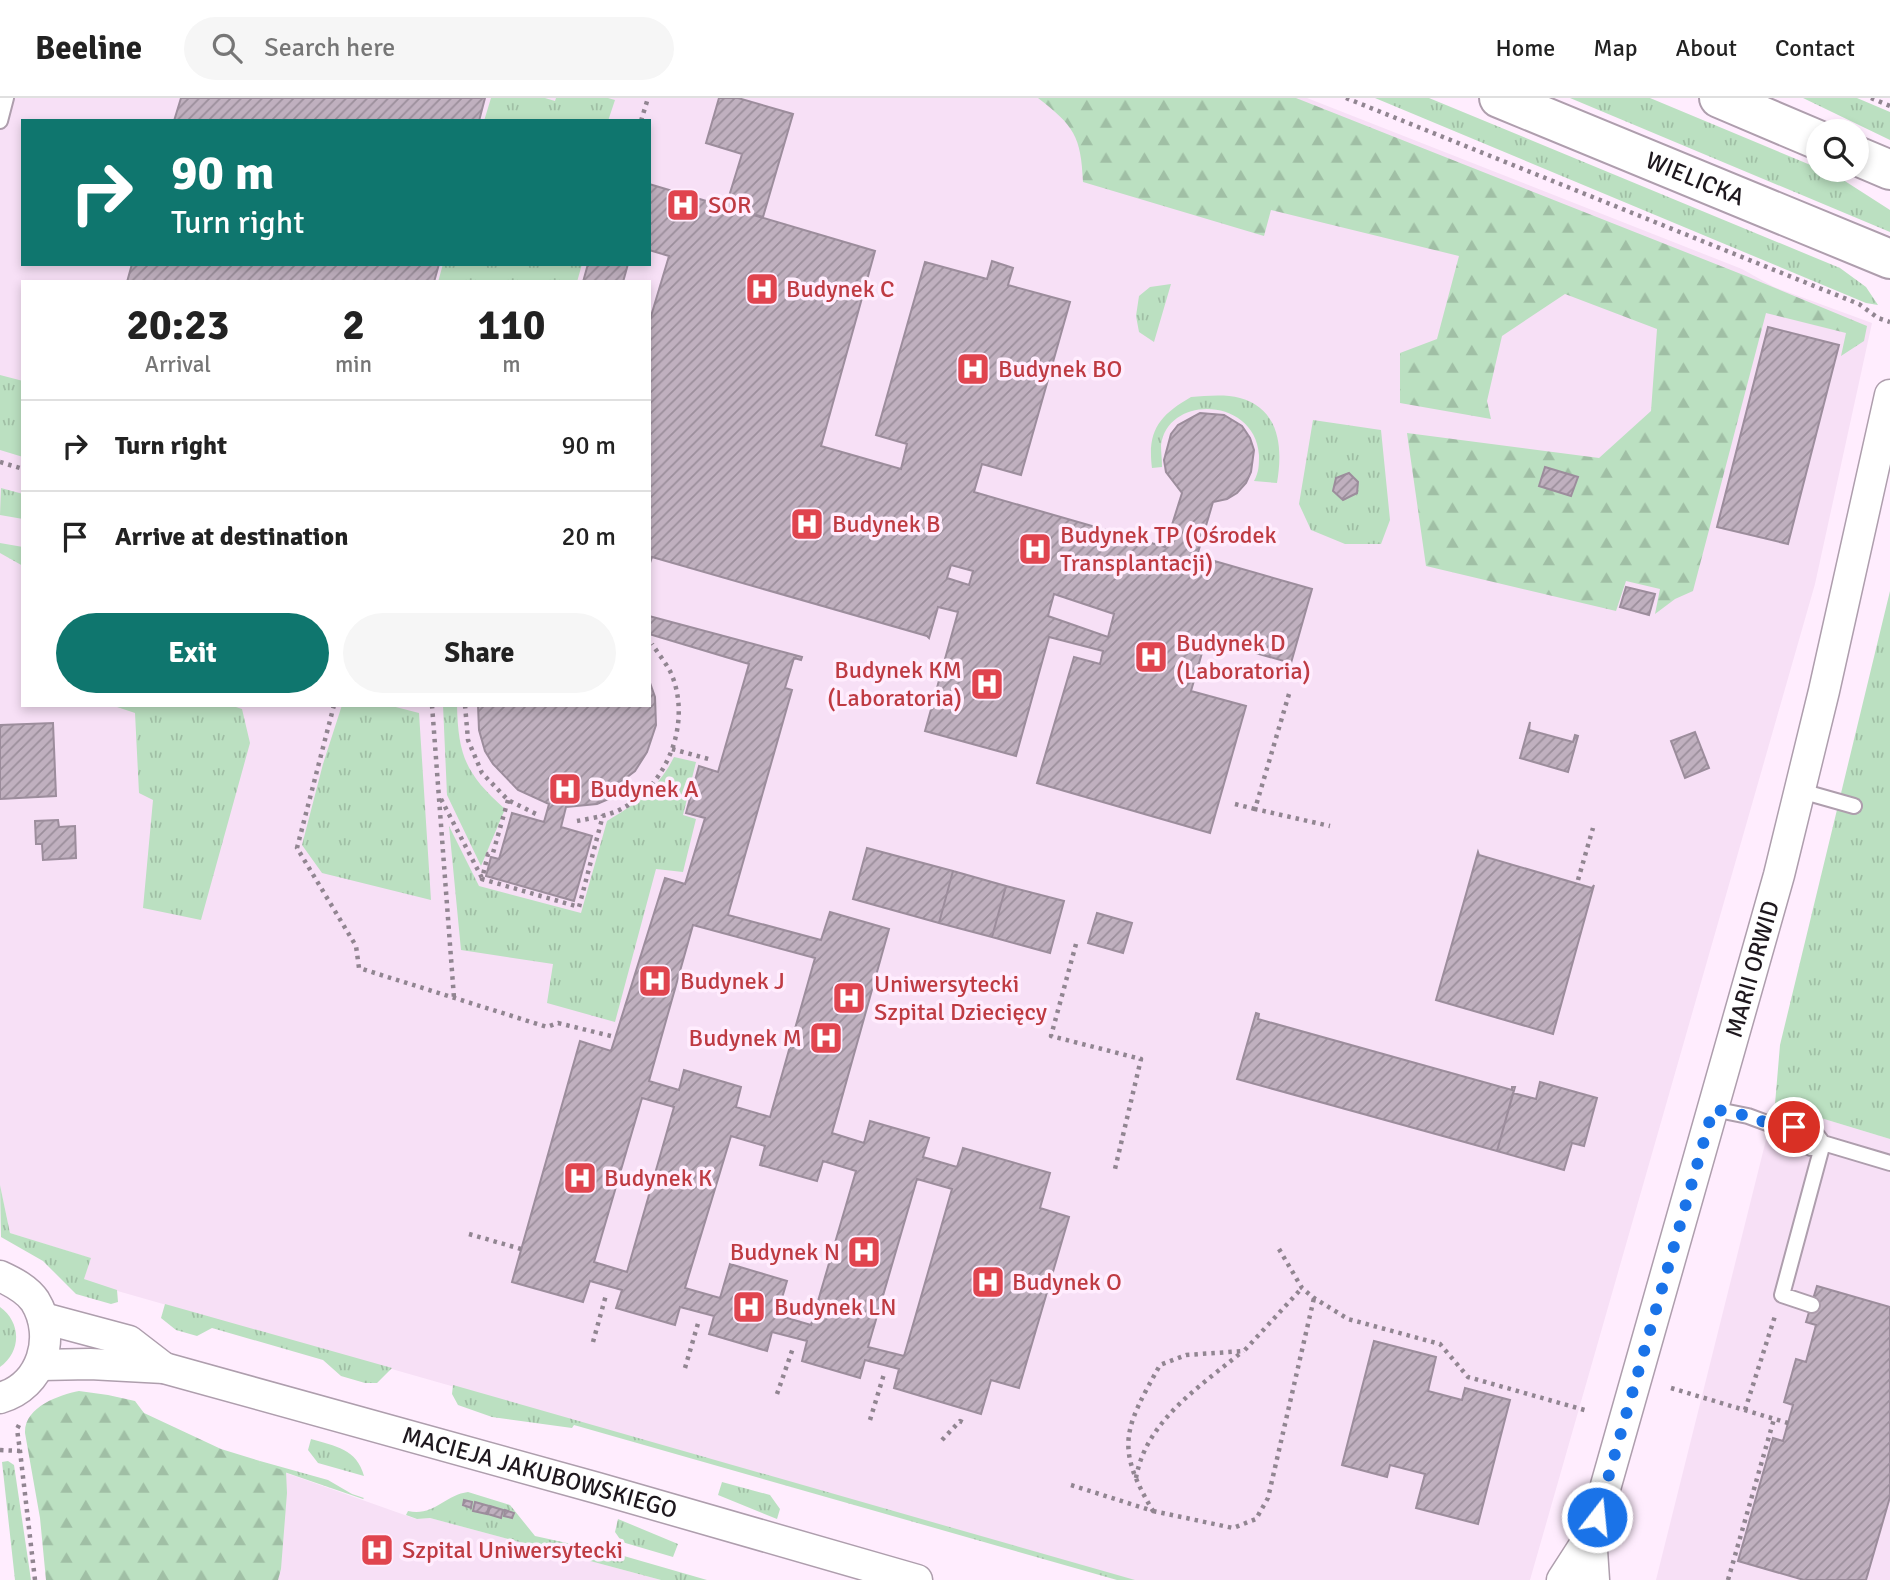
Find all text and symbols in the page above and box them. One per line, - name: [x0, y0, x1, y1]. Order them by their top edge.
- search box: [184, 17, 674, 80]
- text: Beeline: [35, 28, 142, 69]
- icon: search: [208, 29, 246, 67]
- text: Search here: [264, 32, 395, 64]
- text: Home: [1495, 33, 1555, 63]
- text: Map: [1593, 33, 1638, 63]
- text: About: [1676, 33, 1737, 63]
- text: Contact: [1775, 33, 1855, 63]
- map controls: [1806, 119, 1869, 182]
- button: search: [1806, 119, 1869, 182]
- text: 90 m: [171, 143, 274, 203]
- street label: WIELICKA: [1641, 145, 1749, 212]
- icon: right: [56, 147, 147, 238]
- hospital icon: SOR: [664, 186, 702, 224]
- place label: SOR: [708, 190, 751, 220]
- text: Turn right: [171, 203, 304, 242]
- hospital icon: Budynek C: [743, 270, 781, 308]
- place label: Budynek C: [786, 274, 895, 304]
- text: 20:23: [126, 300, 230, 351]
- text: 2: [342, 300, 365, 351]
- text: 110: [477, 300, 546, 351]
- text: Arrival: [145, 350, 211, 379]
- text: min: [335, 350, 372, 379]
- text: m: [502, 350, 521, 379]
- hospital icon: Budynek BO: [954, 350, 992, 388]
- place label: Budynek BO: [998, 354, 1122, 384]
- icon: right: [56, 427, 94, 465]
- text: Turn right: [115, 430, 227, 462]
- text: 90 m: [561, 430, 616, 462]
- hospital icon: Budynek B: [788, 505, 826, 543]
- place label: Budynek B: [832, 509, 941, 539]
- icon: arrive: [56, 518, 94, 556]
- place label: Budynek TP (Ośrodek Transplantacji): [1060, 520, 1277, 578]
- text: Arrive at destination: [115, 521, 348, 553]
- text: 20 m: [561, 521, 616, 553]
- hospital icon: Budynek TP (Ośrodek Transplantacji): [1016, 530, 1054, 568]
- button: Exit: [56, 613, 329, 693]
- button: Share: [343, 613, 616, 693]
- place label: Budynek D (Laboratoria): [1176, 628, 1311, 686]
- hospital icon: Budynek D (Laboratoria): [1132, 638, 1170, 676]
- place label: Budynek KM (Laboratoria): [827, 655, 962, 713]
- hospital icon: Budynek KM (Laboratoria): [968, 665, 1006, 703]
- hospital icon: Budynek A: [546, 770, 584, 808]
- place label: Budynek A: [590, 774, 699, 804]
- street label: MARII ORWID: [1719, 897, 1786, 1041]
- hospital icon: Budynek J: [636, 962, 674, 1000]
- place label: Budynek J: [680, 966, 785, 996]
- place label: Uniwersytecki Szpital Dziecięcy: [874, 969, 1047, 1027]
- hospital icon: Uniwersytecki Szpital Dziecięcy: [830, 979, 868, 1017]
- hospital icon: Budynek M: [807, 1019, 845, 1057]
- place label: Budynek M: [689, 1023, 802, 1053]
- pin: [1764, 1097, 1824, 1157]
- icon: arrive: [1775, 1108, 1813, 1146]
- hospital icon: Budynek K: [561, 1159, 599, 1197]
- place label: Budynek K: [604, 1163, 712, 1193]
- hospital icon: Budynek N: [845, 1233, 883, 1271]
- place label: Budynek N: [730, 1237, 840, 1267]
- hospital icon: Budynek O: [969, 1263, 1007, 1301]
- place label: Budynek O: [1012, 1267, 1122, 1297]
- hospital icon: Budynek LN: [730, 1288, 768, 1326]
- place label: Budynek LN: [774, 1292, 897, 1322]
- street label: MACIEJA JAKUBOWSKIEGO: [399, 1420, 680, 1525]
- position arrow: [1560, 1480, 1634, 1554]
- hospital icon: Szpital Uniwersytecki: [358, 1531, 396, 1569]
- place label: Szpital Uniwersytecki: [402, 1535, 623, 1565]

